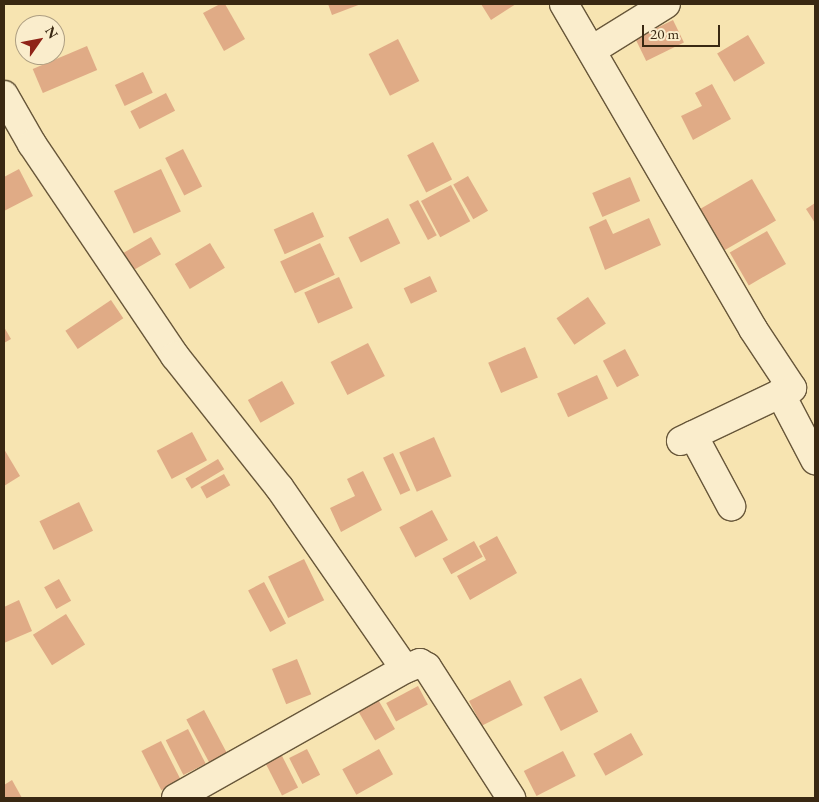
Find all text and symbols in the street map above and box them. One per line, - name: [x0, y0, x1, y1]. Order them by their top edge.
- north arrow: [15, 15, 65, 65]
- scale bar: [644, 15, 722, 47]
- text: N: [41, 23, 62, 42]
- text: 20 m: [650, 24, 679, 43]

